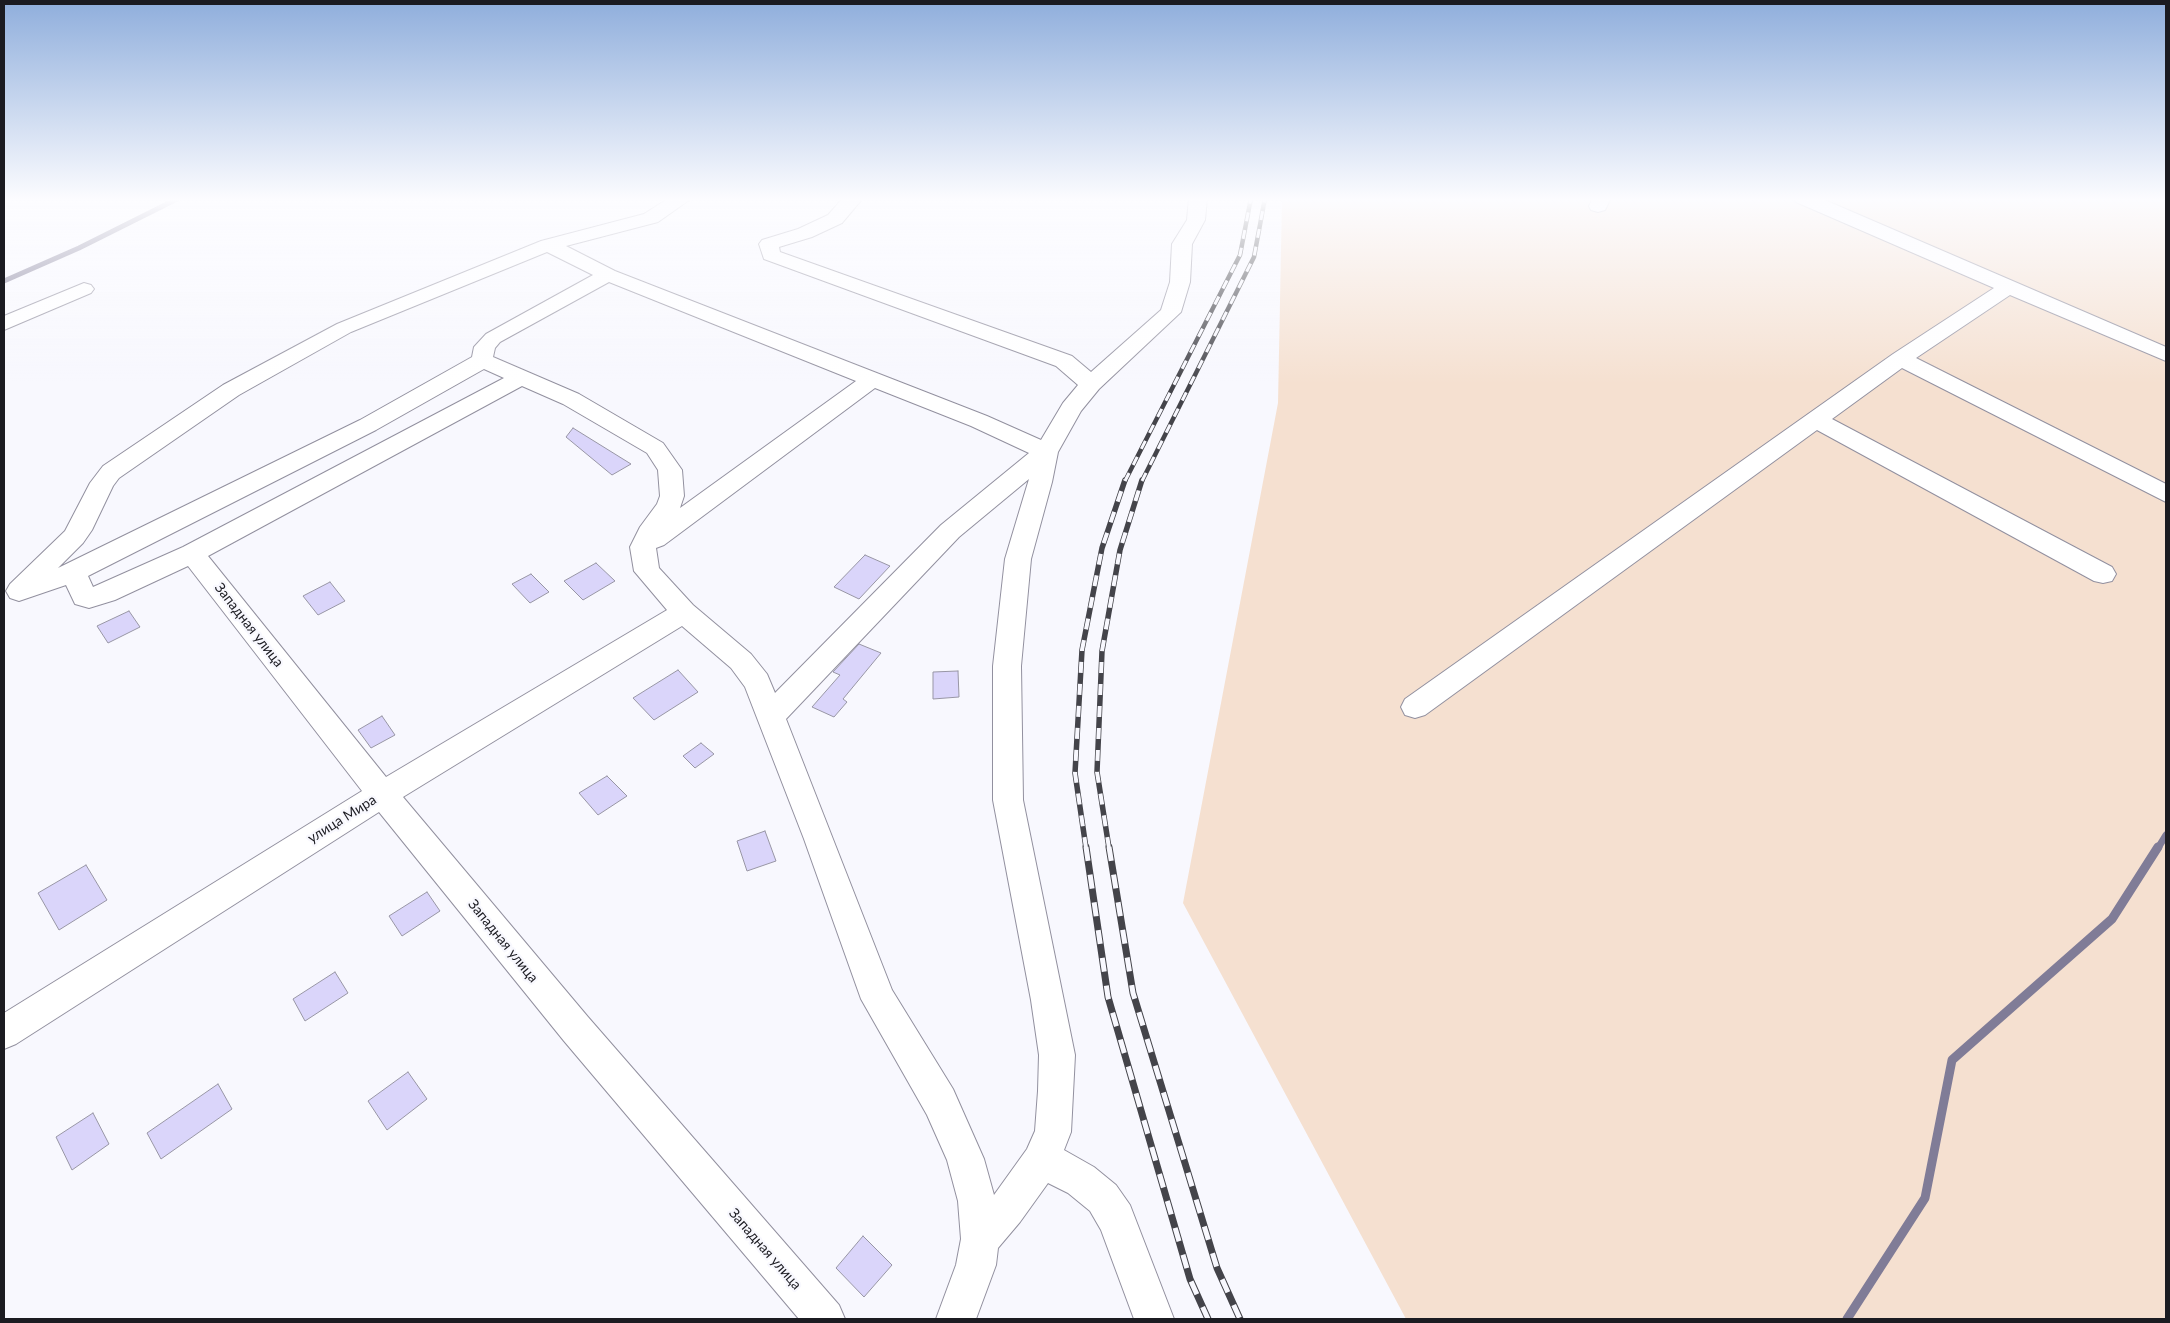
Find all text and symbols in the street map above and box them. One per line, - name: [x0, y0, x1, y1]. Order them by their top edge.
- street label: Западная улица: [211, 580, 287, 670]
- street label: улица Мира: [305, 791, 379, 847]
- street label: Западная улица: [464, 896, 542, 986]
- street label: Западная улица: [725, 1205, 805, 1293]

